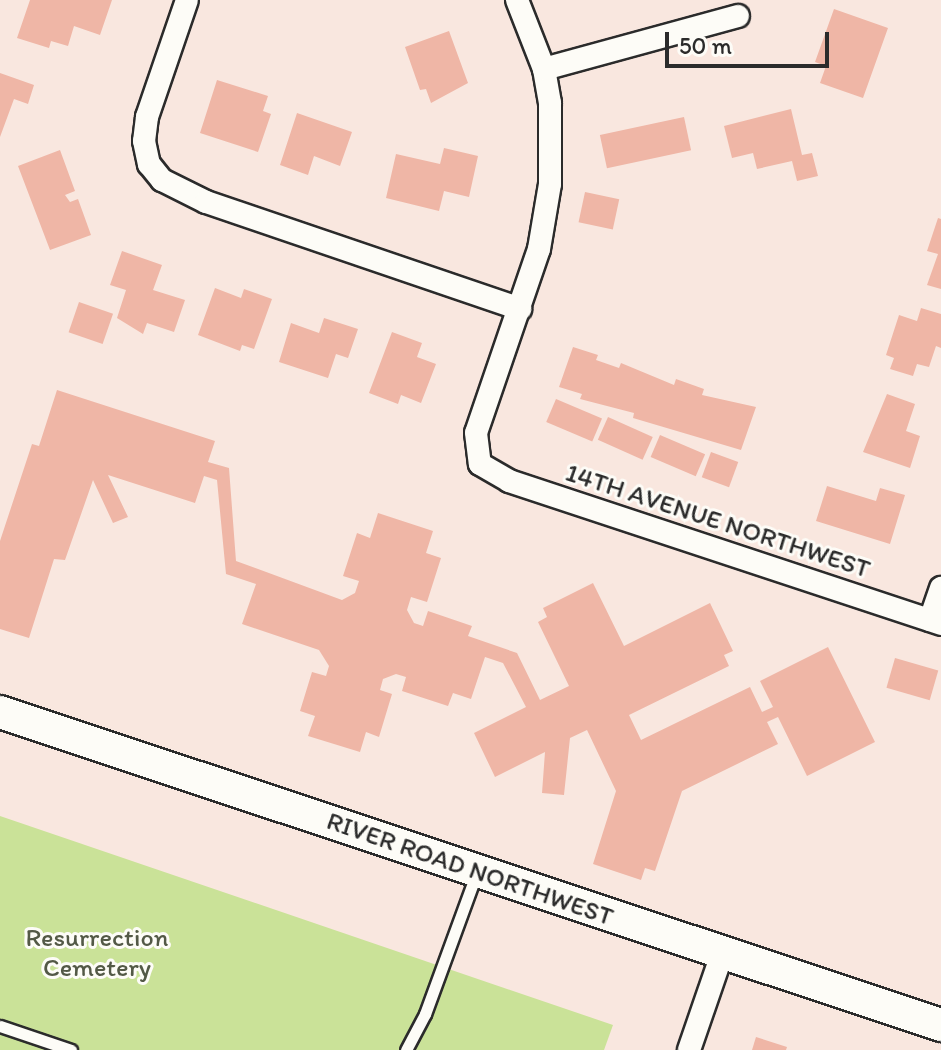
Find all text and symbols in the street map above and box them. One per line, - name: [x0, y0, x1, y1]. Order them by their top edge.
- scale bar: [669, 16, 833, 66]
- text: 50 m: [679, 31, 732, 60]
- street label: 14TH AVENUE NORTHWEST: [562, 457, 874, 585]
- street label: RIVER ROAD NORTHWEST: [322, 805, 618, 933]
- park label: Resurrection Cemetery: [26, 922, 168, 984]

